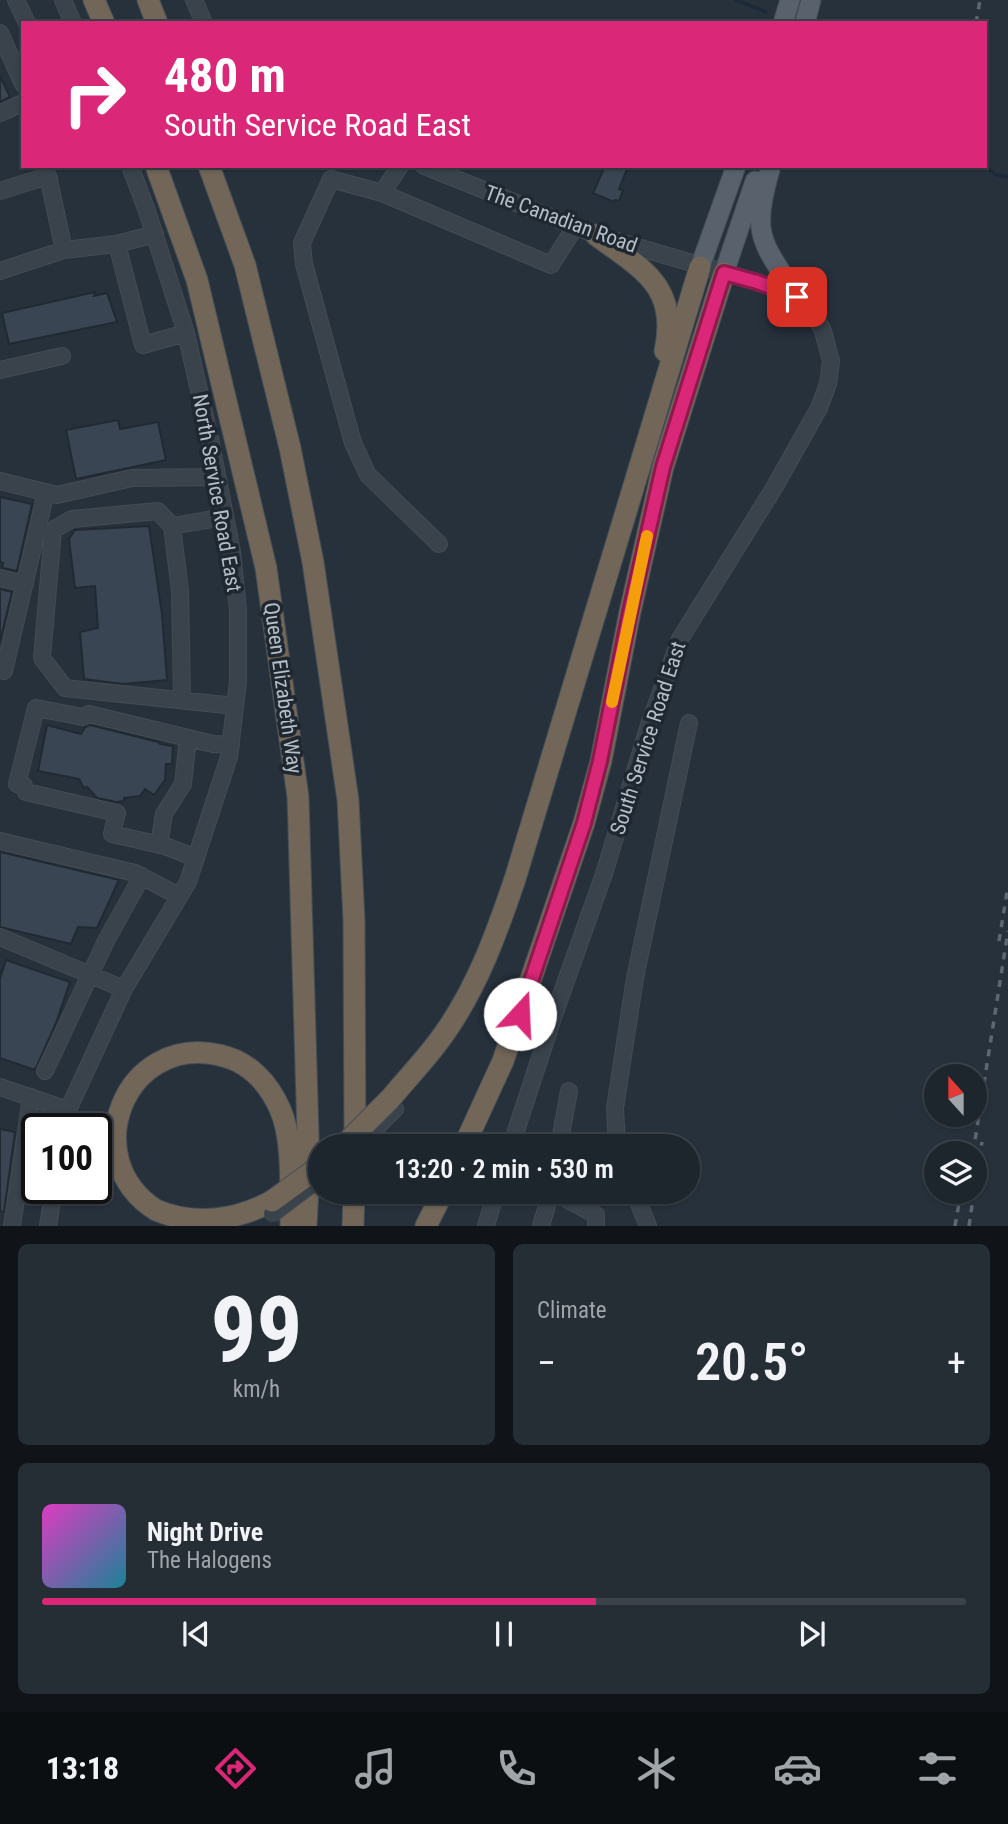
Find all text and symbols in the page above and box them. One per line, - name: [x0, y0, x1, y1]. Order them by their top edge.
- text: 480 m: [164, 47, 286, 104]
- icon: right: [49, 49, 140, 140]
- text: South Service Road East: [164, 106, 471, 144]
- street label: The Canadian Road: [482, 180, 640, 258]
- pin: [767, 267, 827, 327]
- icon: arrive: [778, 278, 816, 316]
- street label: North Service Road East: [188, 392, 246, 594]
- street label: Queen Elizabeth Way: [259, 601, 307, 775]
- street label: South Service Road East: [605, 638, 691, 838]
- position arrow: [483, 977, 557, 1051]
- north arrow: [924, 1064, 987, 1127]
- map controls: [924, 1064, 987, 1204]
- speed limit sign: 100: [21, 1113, 112, 1204]
- button: layers: [924, 1141, 987, 1204]
- text: 13:20 · 2 min · 530 m: [394, 1154, 614, 1184]
- text: 99: [211, 1277, 302, 1383]
- text: Climate: [537, 1297, 607, 1324]
- text: 20.5°: [695, 1332, 808, 1393]
- text: −: [537, 1341, 556, 1385]
- text: +: [947, 1341, 966, 1385]
- text: km/h: [233, 1376, 280, 1403]
- text: Night Drive: [147, 1517, 263, 1547]
- text: The Halogens: [147, 1547, 272, 1574]
- icon: previous: [177, 1615, 215, 1653]
- icon: pause: [485, 1615, 523, 1653]
- icon: next: [793, 1615, 831, 1653]
- icon: directions: [211, 1744, 260, 1793]
- icon: music: [351, 1744, 400, 1793]
- icon: phone: [492, 1744, 541, 1793]
- icon: climate: [632, 1744, 681, 1793]
- icon: car: [773, 1744, 822, 1793]
- icon: filters: [913, 1744, 962, 1793]
- text: 13:18: [46, 1749, 119, 1787]

